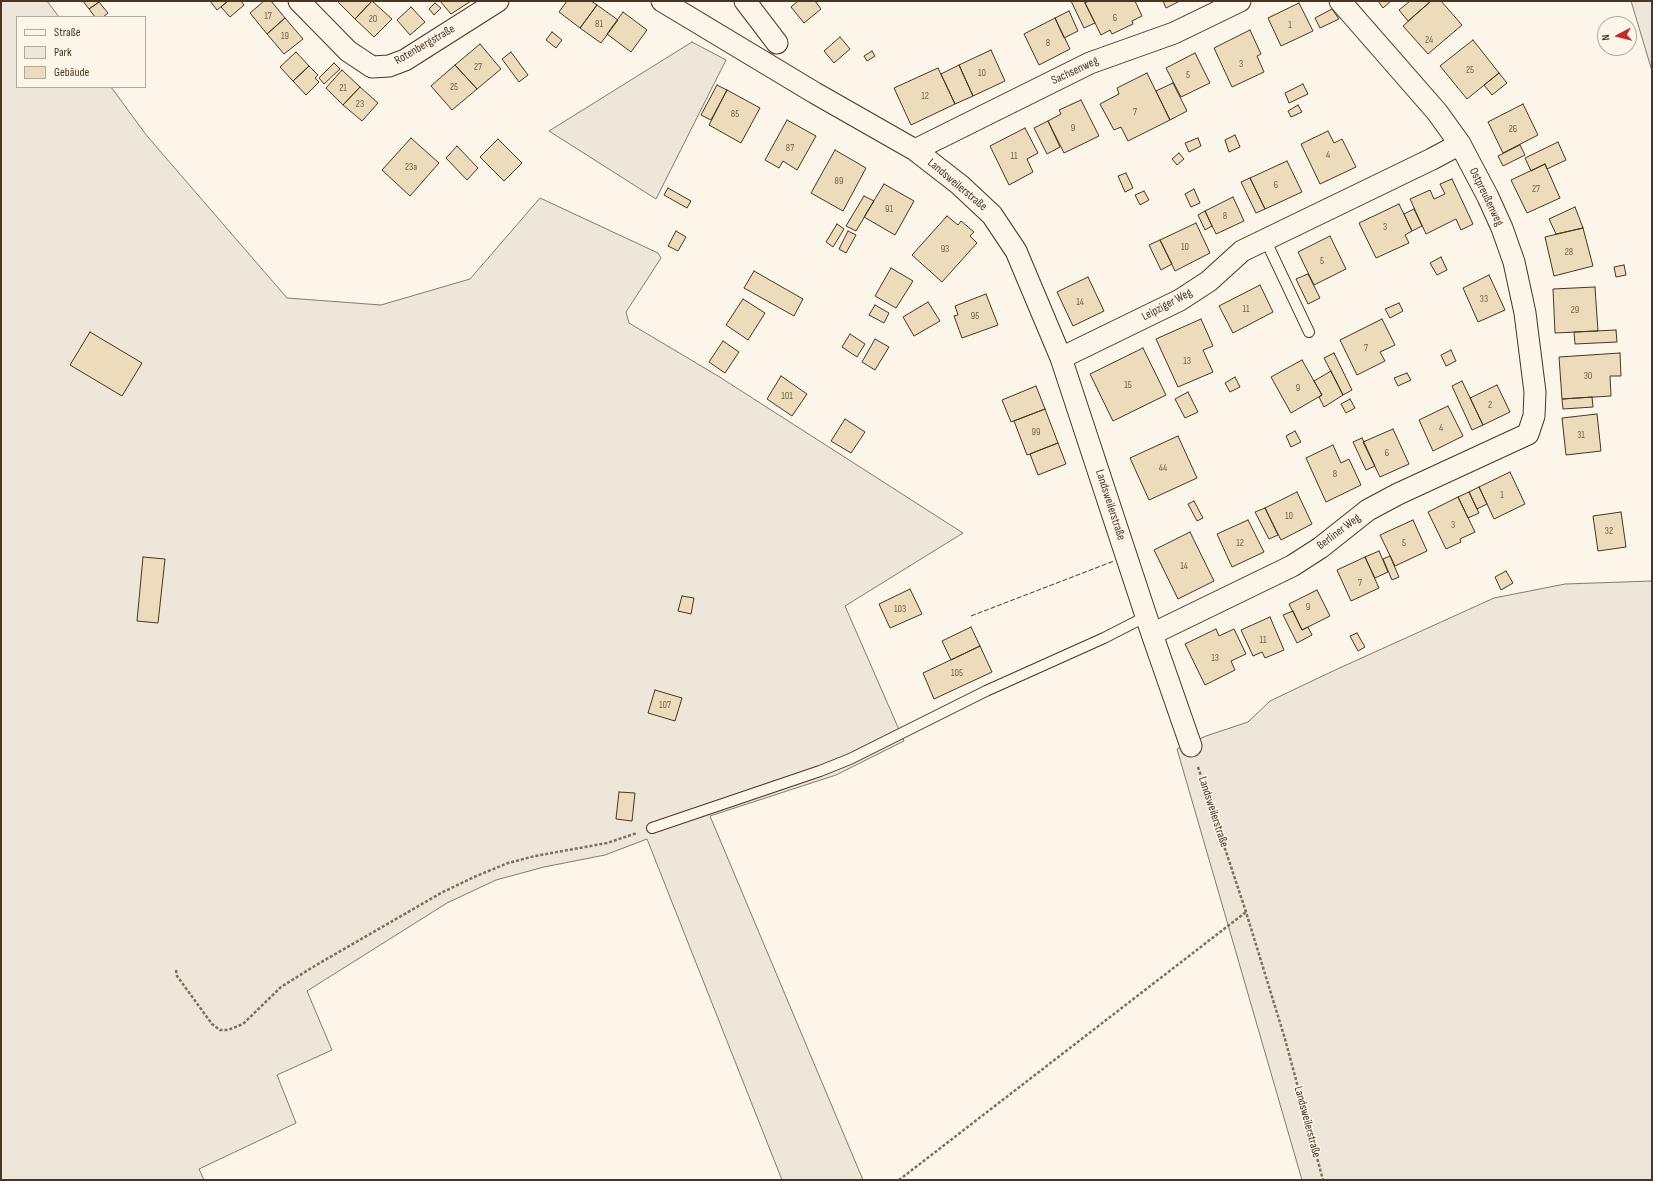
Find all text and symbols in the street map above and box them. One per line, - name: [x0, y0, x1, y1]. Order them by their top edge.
- house number: 17: [264, 10, 272, 22]
- house number: 6: [1113, 12, 1117, 24]
- house number: 20: [369, 13, 377, 25]
- legend: [16, 16, 146, 88]
- north arrow: [1597, 16, 1637, 56]
- house number: 81: [595, 18, 603, 30]
- house number: 1: [1288, 19, 1292, 31]
- street label: Rotenbergstraße: [392, 22, 458, 68]
- text: Straße: [54, 25, 81, 40]
- house number: 19: [281, 30, 289, 42]
- house number: 24: [1425, 34, 1433, 46]
- text: N: [1599, 34, 1612, 41]
- house number: 8: [1046, 37, 1050, 49]
- text: Park: [54, 45, 72, 60]
- street label: Sachsenweg: [1049, 54, 1101, 88]
- house number: 3: [1239, 58, 1243, 70]
- house number: 27: [474, 61, 482, 73]
- house number: 25: [1466, 64, 1474, 76]
- text: Gebäude: [54, 65, 89, 80]
- house number: 10: [978, 67, 986, 79]
- house number: 5: [1186, 69, 1190, 81]
- house number: 25: [450, 81, 458, 93]
- house number: 21: [339, 82, 347, 94]
- house number: 12: [921, 90, 929, 102]
- house number: 23: [356, 98, 364, 110]
- house number: 7: [1133, 106, 1137, 118]
- house number: 85: [731, 108, 739, 120]
- house number: 9: [1071, 122, 1075, 134]
- house number: 26: [1509, 123, 1517, 135]
- house number: 87: [786, 142, 794, 154]
- house number: 4: [1326, 149, 1330, 161]
- house number: 11: [1011, 150, 1017, 162]
- street label: Landsweilerstraße: [924, 156, 990, 214]
- house number: 23a: [405, 161, 417, 173]
- street label: Ostpreußenweg: [1466, 165, 1506, 229]
- house number: 89: [835, 175, 843, 187]
- house number: 6: [1274, 179, 1278, 191]
- house number: 27: [1532, 183, 1540, 195]
- house number: 91: [885, 203, 893, 215]
- house number: 8: [1223, 210, 1227, 222]
- house number: 3: [1383, 221, 1387, 233]
- house number: 10: [1181, 241, 1189, 253]
- house number: 93: [941, 243, 949, 255]
- house number: 28: [1565, 246, 1573, 258]
- house number: 5: [1320, 255, 1324, 267]
- street label: Leipziger Weg: [1139, 286, 1195, 324]
- house number: 33: [1480, 293, 1488, 305]
- house number: 14: [1076, 296, 1084, 308]
- house number: 11: [1243, 303, 1249, 315]
- house number: 29: [1571, 304, 1579, 316]
- house number: 95: [971, 310, 979, 322]
- house number: 7: [1364, 342, 1368, 354]
- house number: 13: [1183, 355, 1191, 367]
- house number: 30: [1584, 370, 1592, 382]
- house number: 15: [1124, 379, 1132, 391]
- house number: 9: [1296, 382, 1300, 394]
- house number: 101: [781, 390, 793, 402]
- house number: 2: [1488, 399, 1492, 411]
- house number: 4: [1439, 422, 1443, 434]
- house number: 99: [1032, 426, 1040, 438]
- house number: 31: [1577, 429, 1585, 441]
- house number: 6: [1385, 447, 1389, 459]
- house number: 44: [1159, 462, 1167, 474]
- street label: Landsweilerstraße: [1092, 468, 1128, 542]
- house number: 8: [1333, 468, 1337, 480]
- house number: 1: [1500, 489, 1504, 501]
- house number: 10: [1285, 510, 1293, 522]
- street label: Berliner Weg: [1314, 511, 1364, 553]
- house number: 3: [1451, 519, 1455, 531]
- house number: 32: [1605, 525, 1613, 537]
- house number: 12: [1236, 537, 1244, 549]
- house number: 5: [1402, 537, 1406, 549]
- house number: 14: [1180, 560, 1188, 572]
- house number: 7: [1358, 577, 1362, 589]
- house number: 9: [1306, 601, 1310, 613]
- house number: 103: [894, 603, 906, 615]
- house number: 11: [1260, 634, 1266, 646]
- house number: 13: [1211, 652, 1219, 664]
- house number: 105: [951, 667, 963, 679]
- house number: 107: [659, 699, 671, 711]
- street label: Landsweilerstraße: [1195, 775, 1231, 849]
- street label: Landsweilerstraße: [1291, 1085, 1323, 1159]

